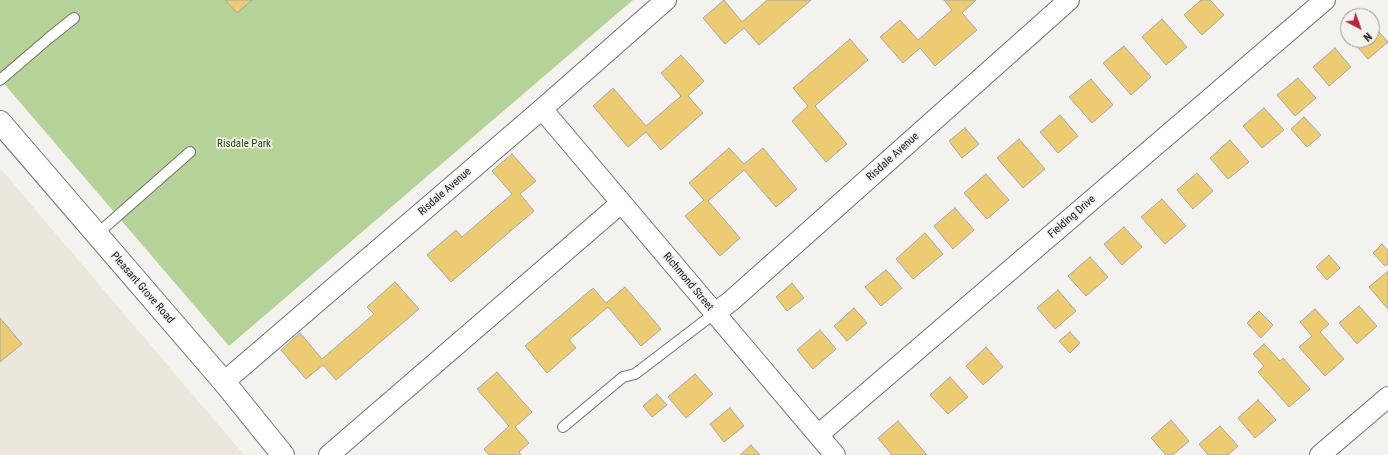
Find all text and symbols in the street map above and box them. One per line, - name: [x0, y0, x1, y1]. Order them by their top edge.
- north arrow: [1340, 8, 1380, 48]
- text: N: [1361, 30, 1374, 44]
- street label: Risdale Avenue: [864, 130, 922, 184]
- park label: Risdale Park: [217, 137, 271, 151]
- street label: Risdale Avenue: [416, 165, 474, 219]
- street label: Fielding Drive: [1046, 193, 1098, 241]
- street label: Pleasant Grove Road: [107, 250, 177, 326]
- street label: Richmond Street: [660, 250, 716, 314]

